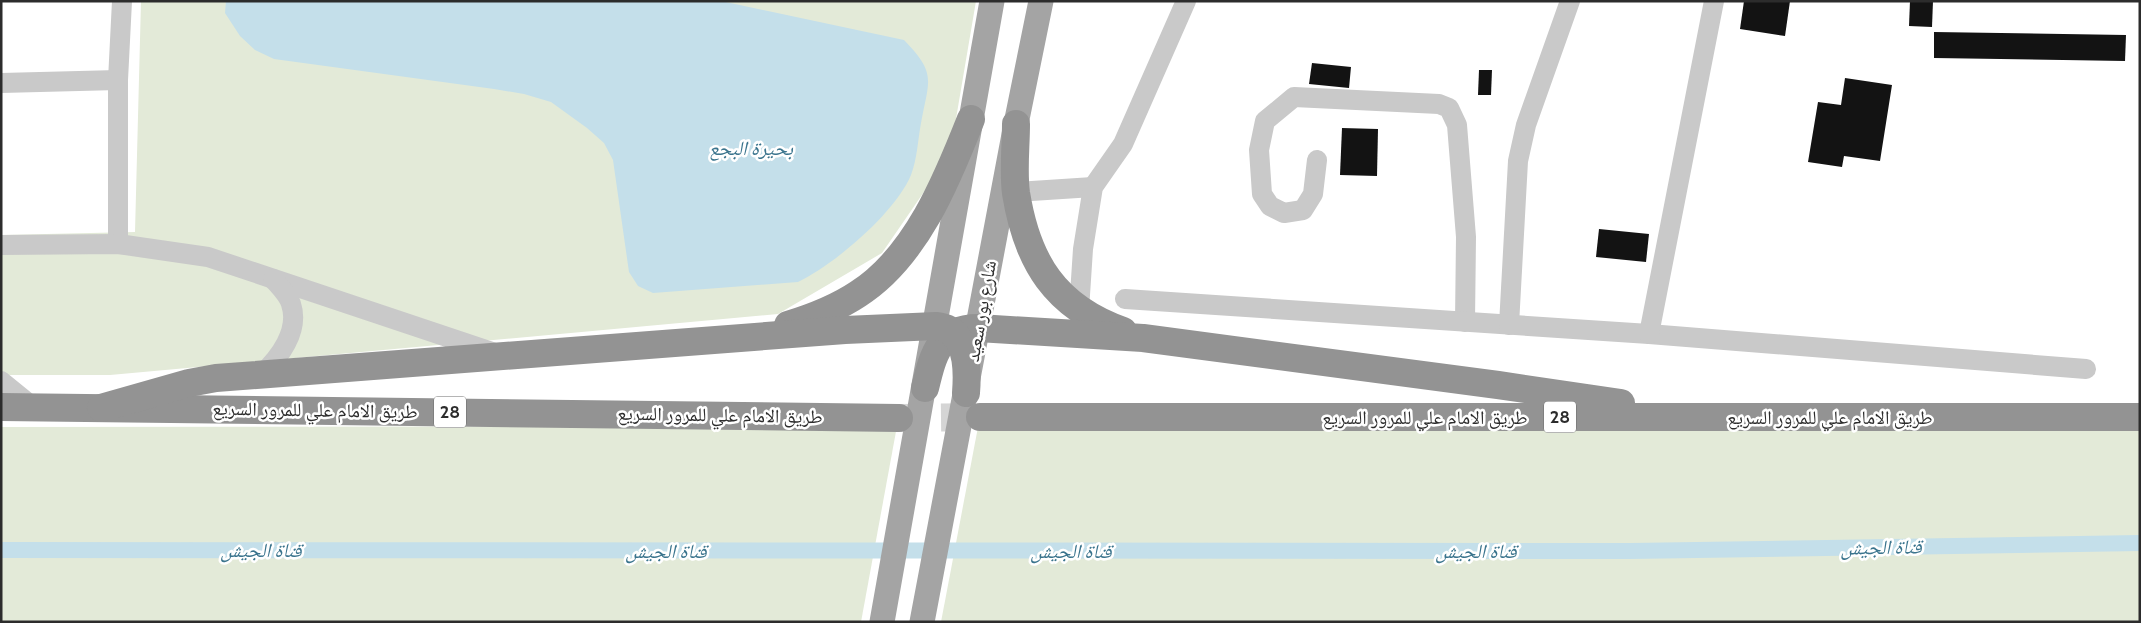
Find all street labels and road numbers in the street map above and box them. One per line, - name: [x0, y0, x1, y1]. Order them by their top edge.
- street label: شارع بور سعيد: [961, 259, 1001, 363]
- street label: طريق الامام علي للمرور السريع: [212, 397, 418, 427]
- road number: 28: [434, 397, 466, 428]
- street label: طريق الامام علي للمرور السريع: [617, 402, 823, 432]
- road number: 28: [1544, 402, 1576, 432]
- street label: طريق الامام علي للمرور السريع: [1322, 406, 1528, 432]
- street label: طريق الامام علي للمرور السريع: [1727, 406, 1933, 432]

